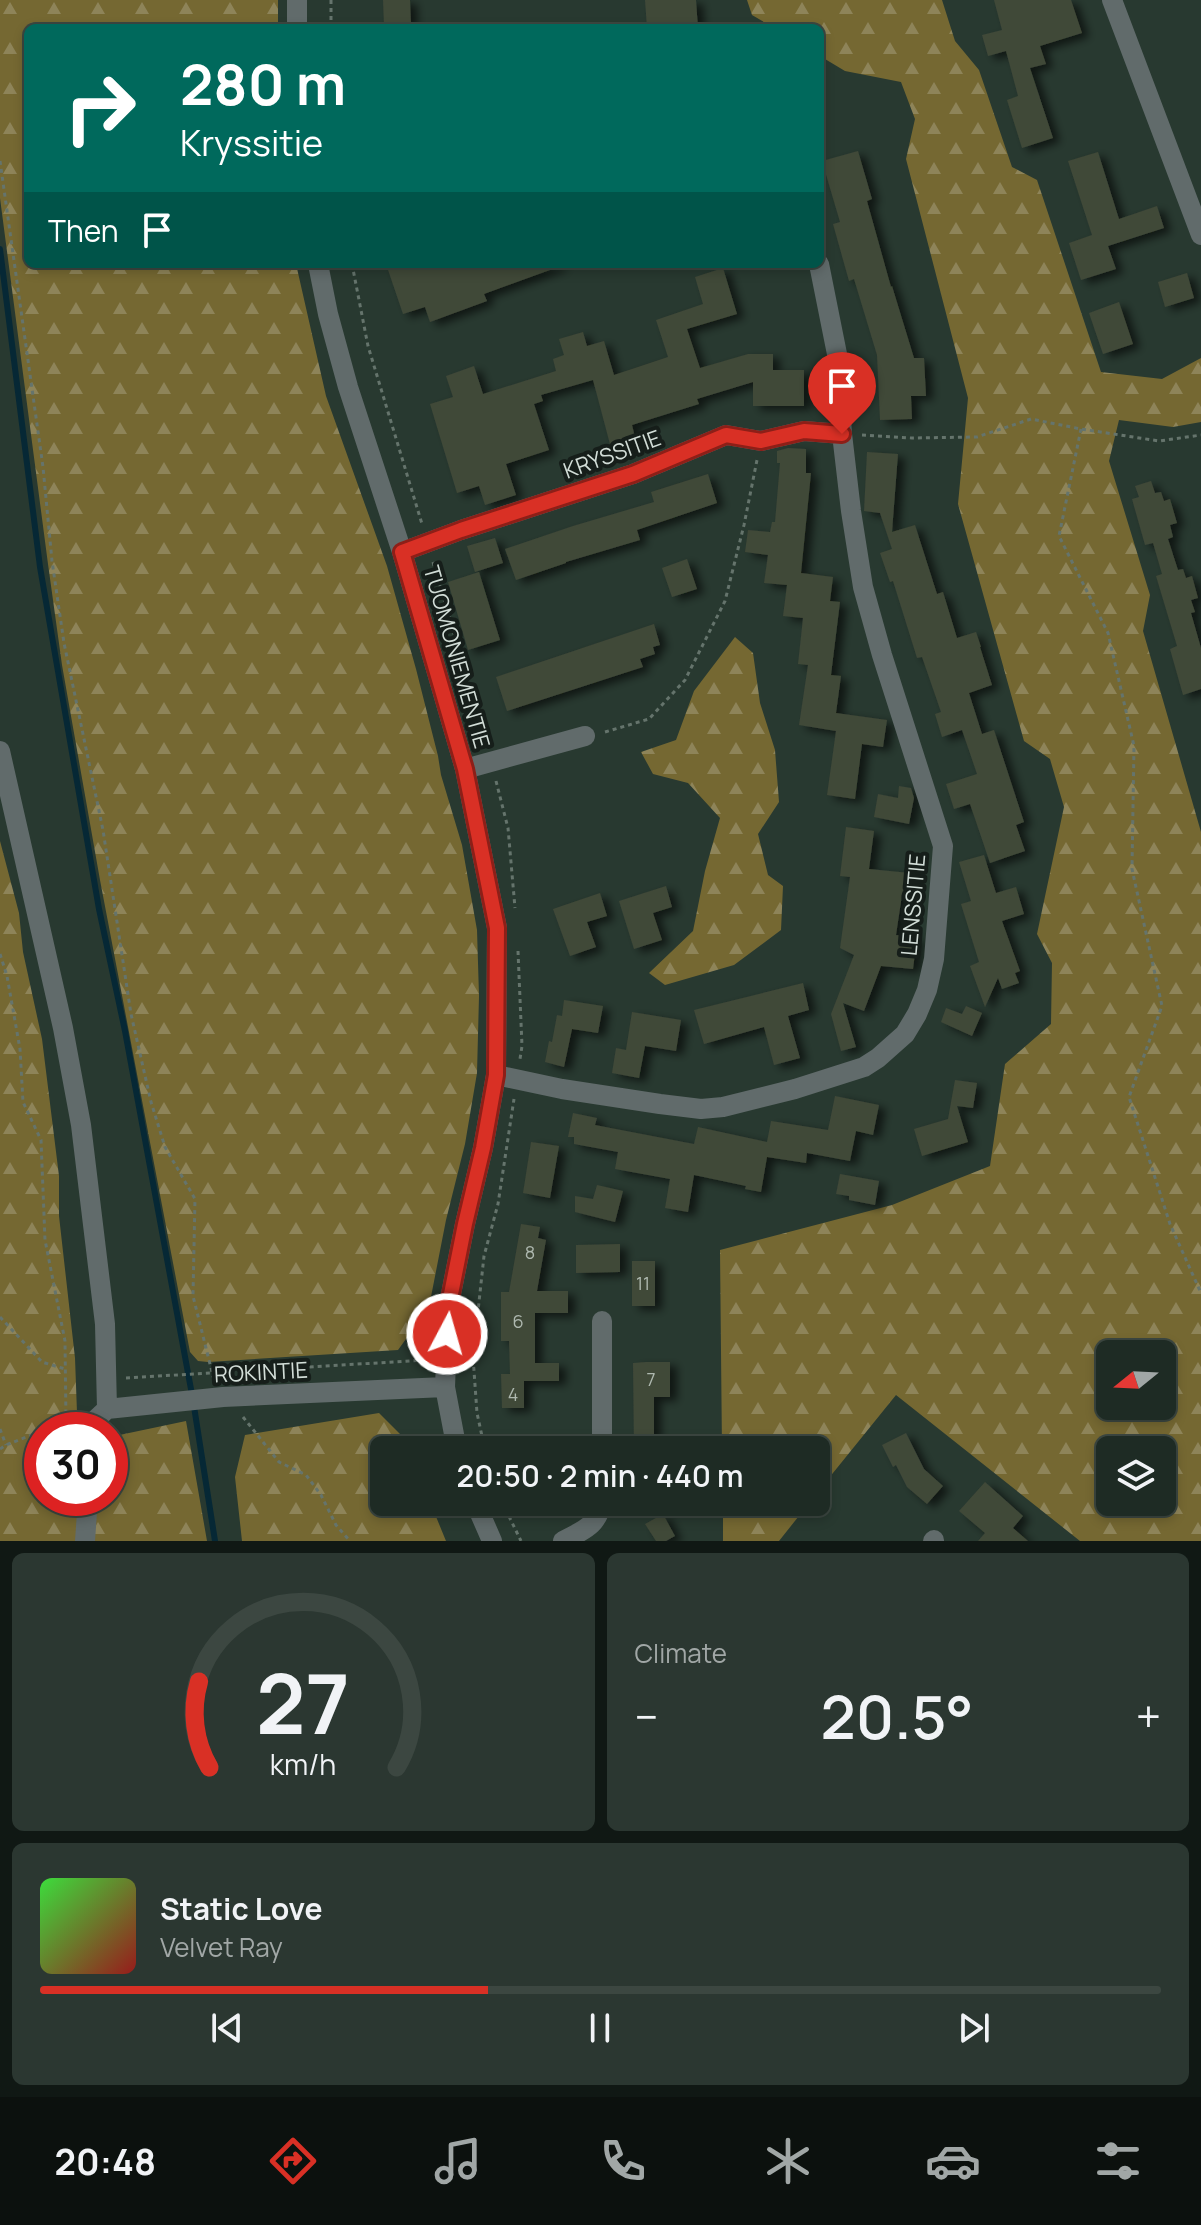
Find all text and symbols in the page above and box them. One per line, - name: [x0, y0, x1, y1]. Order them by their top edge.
- text: 280 m: [180, 45, 346, 122]
- icon: right: [48, 56, 152, 160]
- text: Kryssitie: [180, 118, 323, 167]
- icon: arrive: [135, 208, 179, 252]
- text: Then: [48, 210, 119, 251]
- pin: [808, 352, 876, 434]
- icon: arrive: [820, 364, 864, 408]
- street label: KRYSSITIE: [559, 423, 665, 485]
- street label: TUOMONIEMENTIE: [417, 562, 497, 752]
- street label: LENSSITIE: [894, 853, 932, 957]
- house number: 8: [525, 1240, 535, 1264]
- house number: 11: [636, 1271, 650, 1295]
- position arrow: [405, 1292, 489, 1376]
- house number: 6: [512, 1309, 524, 1333]
- north arrow: [1096, 1340, 1176, 1420]
- map controls: [1096, 1340, 1176, 1516]
- street label: ROKINTIE: [213, 1355, 309, 1389]
- house number: 7: [646, 1367, 656, 1391]
- house number: 4: [508, 1382, 518, 1406]
- speed limit sign: 30: [24, 1412, 128, 1516]
- button: layers: [1096, 1436, 1176, 1516]
- text: 20:50 · 2 min · 440 m: [457, 1455, 743, 1496]
- text: Climate: [635, 1635, 727, 1671]
- text: 27: [256, 1645, 350, 1759]
- text: 20.5°: [820, 1675, 973, 1757]
- text: −: [635, 1686, 658, 1746]
- text: +: [1136, 1686, 1161, 1746]
- text: km/h: [270, 1745, 336, 1784]
- text: Static Love: [160, 1888, 323, 1929]
- text: Velvet Ray: [160, 1929, 283, 1965]
- icon: previous: [205, 2006, 249, 2050]
- icon: pause: [578, 2006, 622, 2050]
- icon: next: [952, 2006, 996, 2050]
- icon: directions: [265, 2133, 321, 2189]
- icon: music: [430, 2133, 486, 2189]
- icon: phone: [595, 2133, 651, 2189]
- icon: climate: [760, 2133, 816, 2189]
- icon: car: [925, 2133, 981, 2189]
- icon: filters: [1090, 2133, 1146, 2189]
- text: 20:48: [55, 2137, 156, 2186]

